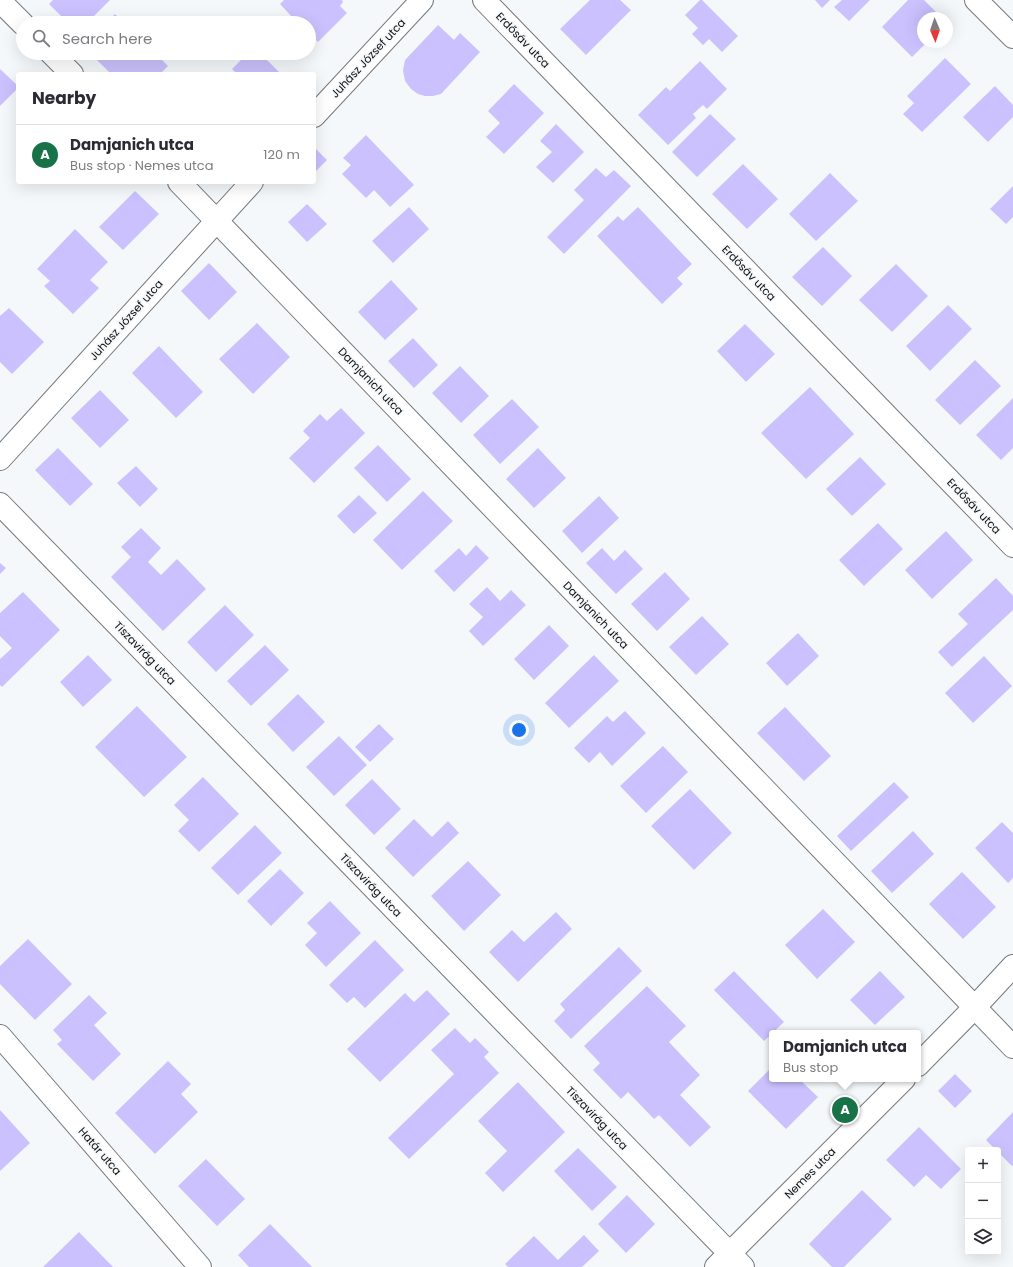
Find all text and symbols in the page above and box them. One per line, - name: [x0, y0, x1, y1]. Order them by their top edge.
- street label: Erdősáv utca: [492, 9, 554, 71]
- north arrow: [917, 12, 953, 48]
- street label: Juhász József utca: [327, 15, 409, 101]
- search box: [16, 16, 316, 60]
- icon: search: [30, 27, 52, 49]
- text: Search here: [62, 28, 152, 49]
- text: Nearby: [32, 86, 96, 110]
- text: Damjanich utca: [70, 134, 194, 155]
- text: A: [40, 145, 50, 164]
- text: 120 m: [263, 145, 300, 164]
- text: Bus stop · Nemes utca: [70, 156, 214, 175]
- street label: Erdősáv utca: [718, 242, 780, 304]
- street label: Juhász József utca: [86, 276, 166, 364]
- street label: Damjanich utca: [335, 344, 407, 418]
- street label: Erdősáv utca: [943, 475, 1005, 537]
- street label: Damjanich utca: [560, 578, 632, 652]
- street label: Tiszavirág utca: [110, 618, 180, 688]
- your location: [509, 720, 529, 740]
- street label: Tiszavirág utca: [336, 850, 406, 920]
- popup: [769, 1030, 921, 1082]
- text: Damjanich utca: [783, 1036, 907, 1057]
- text: Bus stop: [783, 1058, 838, 1077]
- street label: Tiszavirág utca: [562, 1083, 632, 1153]
- pin: A: [832, 1095, 858, 1125]
- street label: Határ utca: [75, 1124, 125, 1178]
- street label: Nemes utca: [781, 1144, 839, 1202]
- map controls: [965, 1147, 1001, 1255]
- button: +: [965, 1147, 1001, 1183]
- button: −: [965, 1183, 1001, 1219]
- button: layers: [965, 1219, 1001, 1255]

